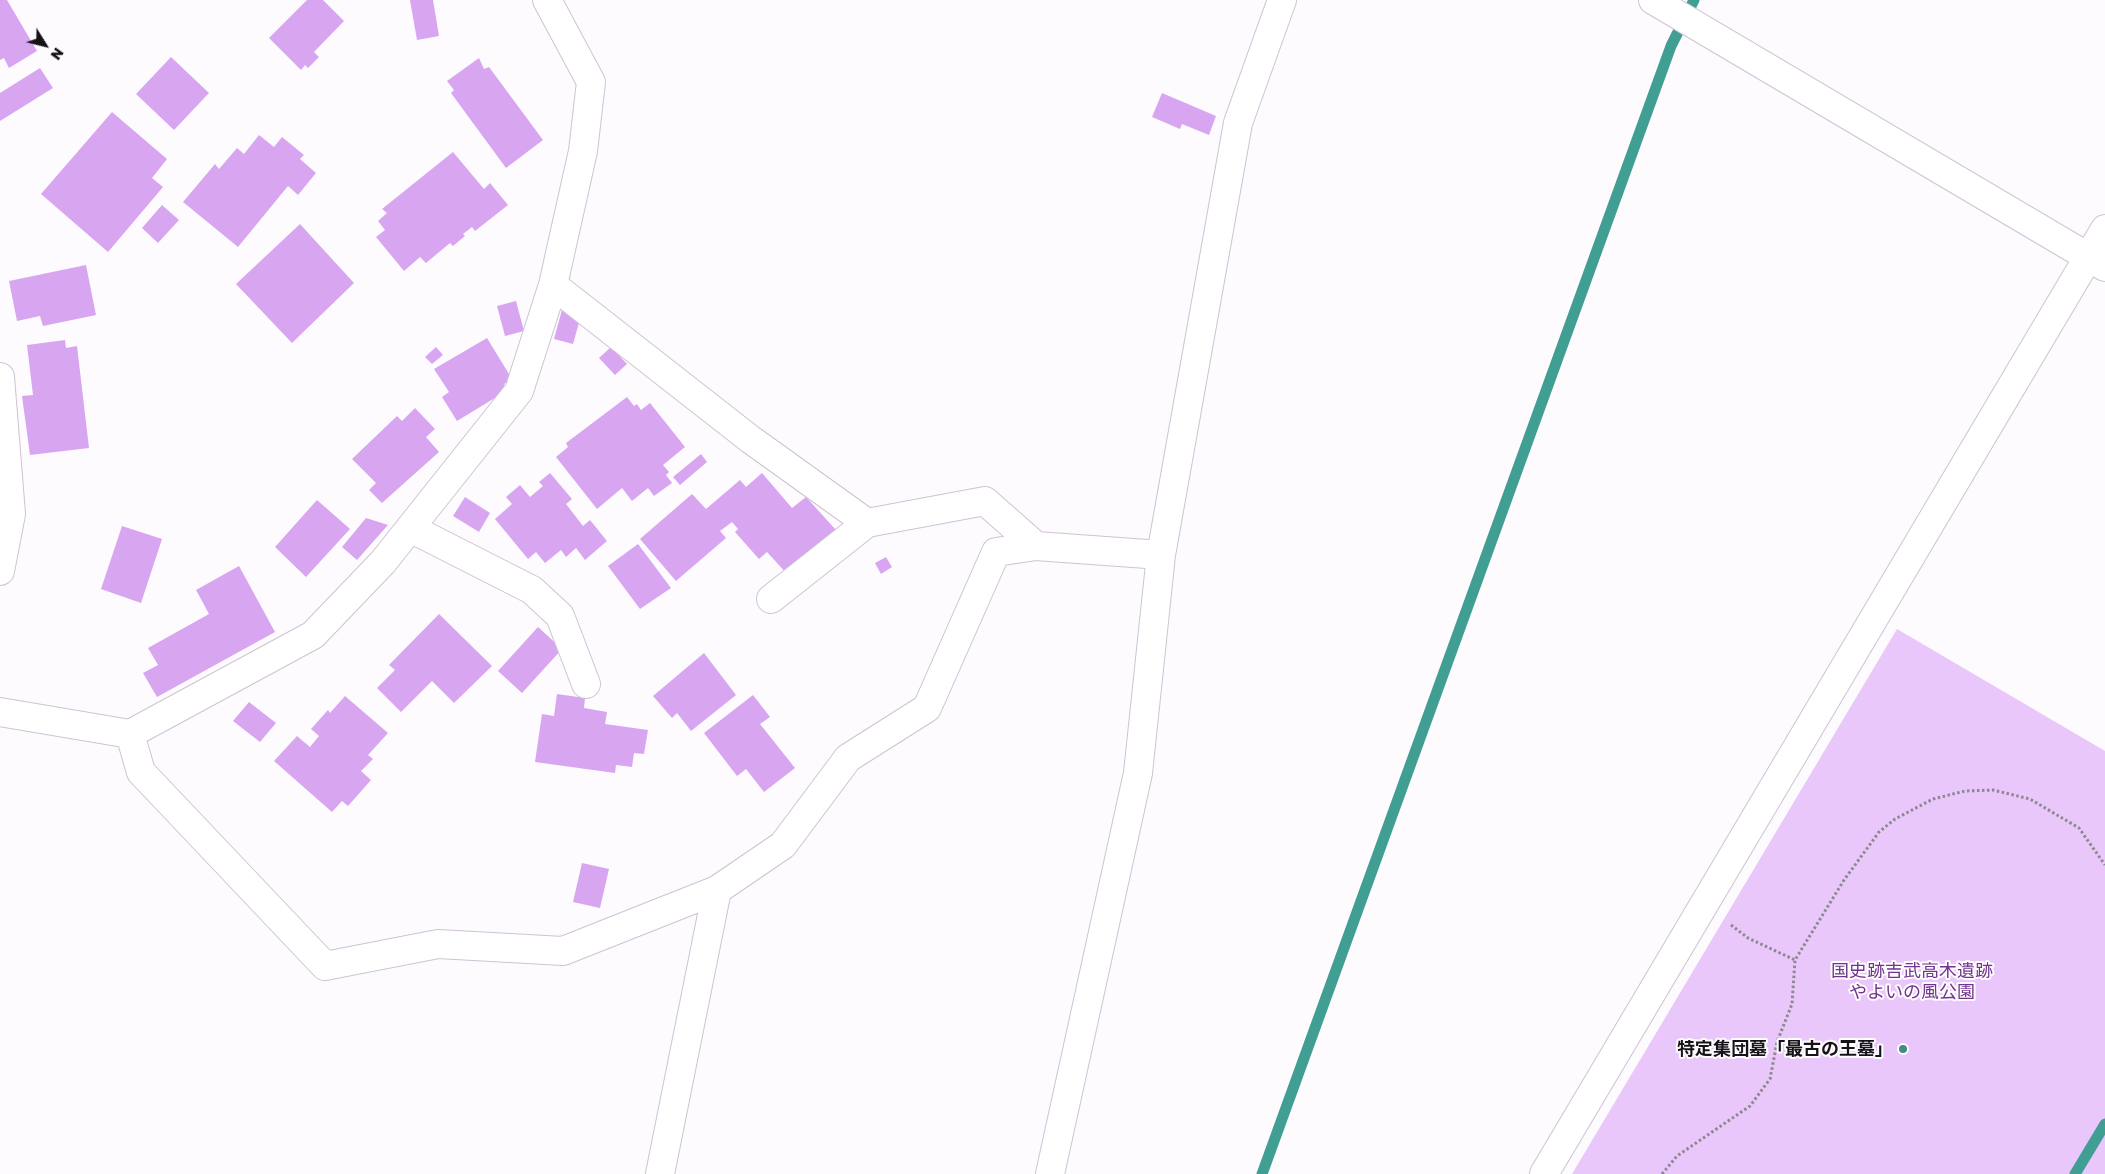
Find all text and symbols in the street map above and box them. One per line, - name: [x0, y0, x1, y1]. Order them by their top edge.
- north arrow: [20, 20, 70, 70]
- text: N: [48, 45, 68, 63]
- park label: 国史跡吉武高木遺跡 やよいの風公園: [1831, 960, 1993, 1002]
- place label: 特定集団墓「最古の王墓」: [1677, 1038, 1893, 1060]
- marker: 特定集団墓「最古の王墓」: [1897, 1043, 1909, 1055]

